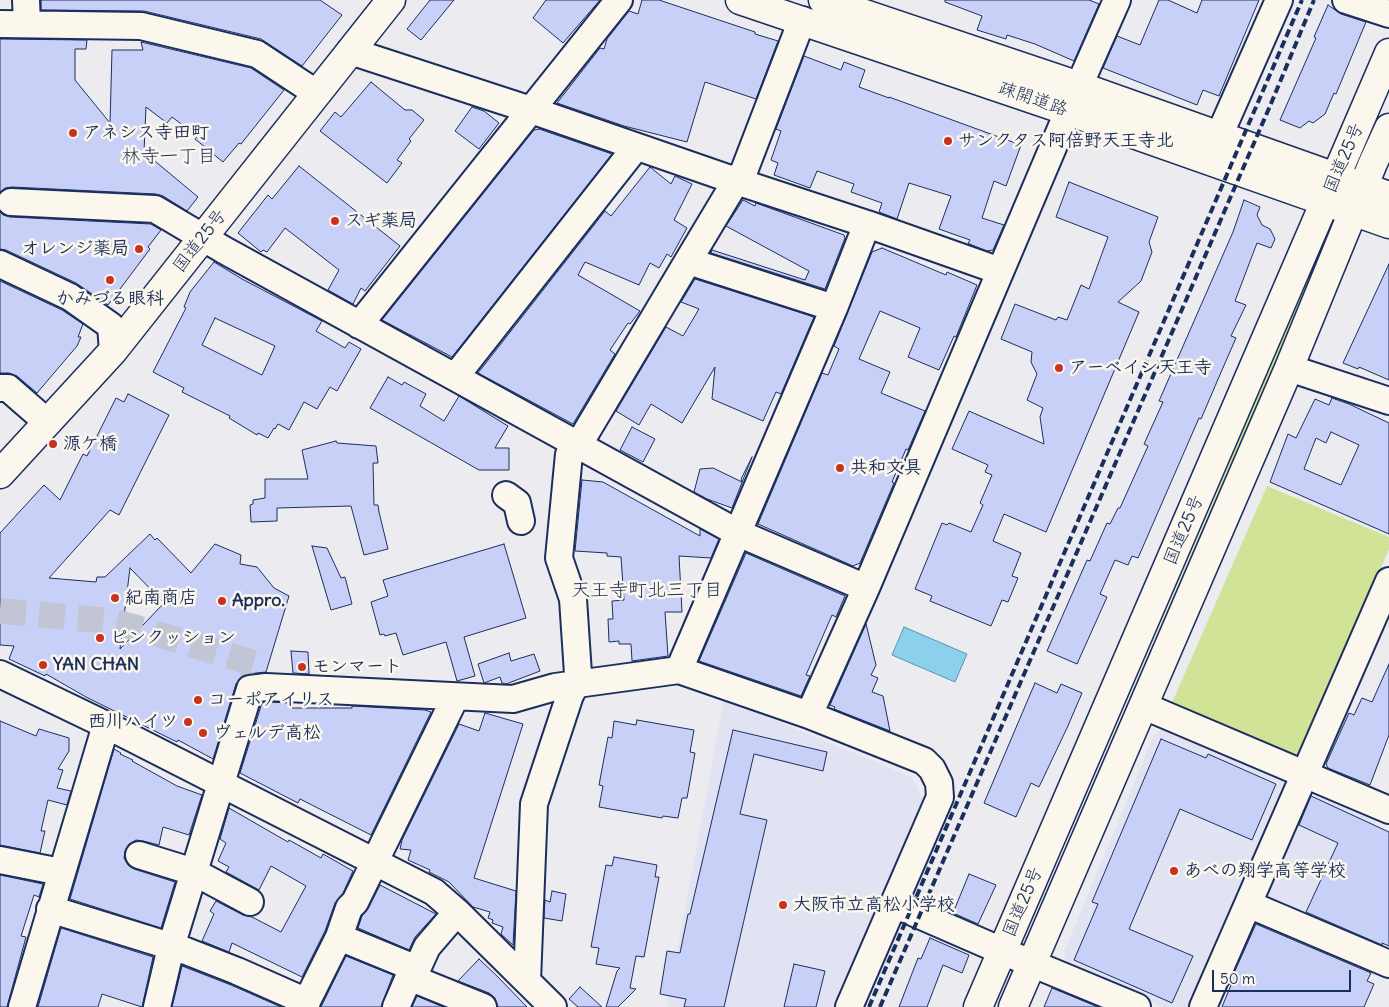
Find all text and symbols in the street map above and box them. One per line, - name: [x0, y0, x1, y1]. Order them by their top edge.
- street label: 疎開道路: [995, 77, 1071, 121]
- street label: 国道25号: [1320, 120, 1368, 196]
- place label: アネシス寺田町: [83, 122, 209, 144]
- marker: アネシス寺田町: [67, 127, 79, 139]
- place label: サンクタス阿倍野天王寺北: [958, 130, 1174, 152]
- marker: サンクタス阿倍野天王寺北: [942, 135, 954, 147]
- district label: 林寺一丁目: [122, 146, 216, 168]
- street label: 国道25号: [169, 205, 231, 277]
- place label: スギ薬局: [345, 210, 417, 232]
- marker: スギ薬局: [329, 215, 341, 227]
- place label: オレンジ薬局: [21, 238, 129, 260]
- marker: オレンジ薬局: [133, 243, 145, 255]
- marker: かみづる眼科: [104, 274, 116, 286]
- place label: かみづる眼科: [56, 288, 164, 310]
- place label: アーベイン天王寺: [1069, 357, 1212, 379]
- marker: アーベイン天王寺: [1053, 362, 1065, 374]
- place label: 源ケ橋: [63, 433, 117, 455]
- marker: 源ケ橋: [47, 438, 59, 450]
- place label: 共和文具: [850, 457, 922, 479]
- marker: 共和文具: [834, 462, 846, 474]
- street label: 国道25号: [1160, 492, 1208, 568]
- district label: 天王寺町北三丁目: [571, 580, 723, 602]
- place label: 紀南商店: [125, 587, 197, 609]
- place label: Appro.: [232, 590, 285, 612]
- marker: 紀南商店: [109, 592, 121, 604]
- marker: Appro.: [216, 595, 228, 607]
- place label: ピンクッション: [110, 627, 236, 649]
- marker: ピンクッション: [94, 632, 106, 644]
- place label: YAN CHAN: [53, 654, 139, 676]
- place label: モンマート: [312, 656, 402, 678]
- marker: YAN CHAN: [37, 659, 49, 671]
- marker: モンマート: [296, 661, 308, 673]
- place label: コーポアイリス: [208, 689, 334, 711]
- marker: コーポアイリス: [192, 694, 204, 706]
- place label: 西川ハイツ: [88, 711, 178, 733]
- marker: 西川ハイツ: [182, 716, 194, 728]
- place label: ヴェルデ高松: [213, 722, 321, 744]
- marker: ヴェルデ高松: [197, 727, 209, 739]
- place label: あべの翔学高等学校: [1184, 860, 1346, 882]
- street label: 国道25号: [999, 864, 1047, 940]
- marker: あべの翔学高等学校: [1168, 865, 1180, 877]
- place label: 大阪市立高松小学校: [793, 894, 955, 916]
- marker: 大阪市立高松小学校: [777, 899, 789, 911]
- scale bar: [1214, 960, 1353, 992]
- text: 50 m: [1220, 969, 1255, 988]

